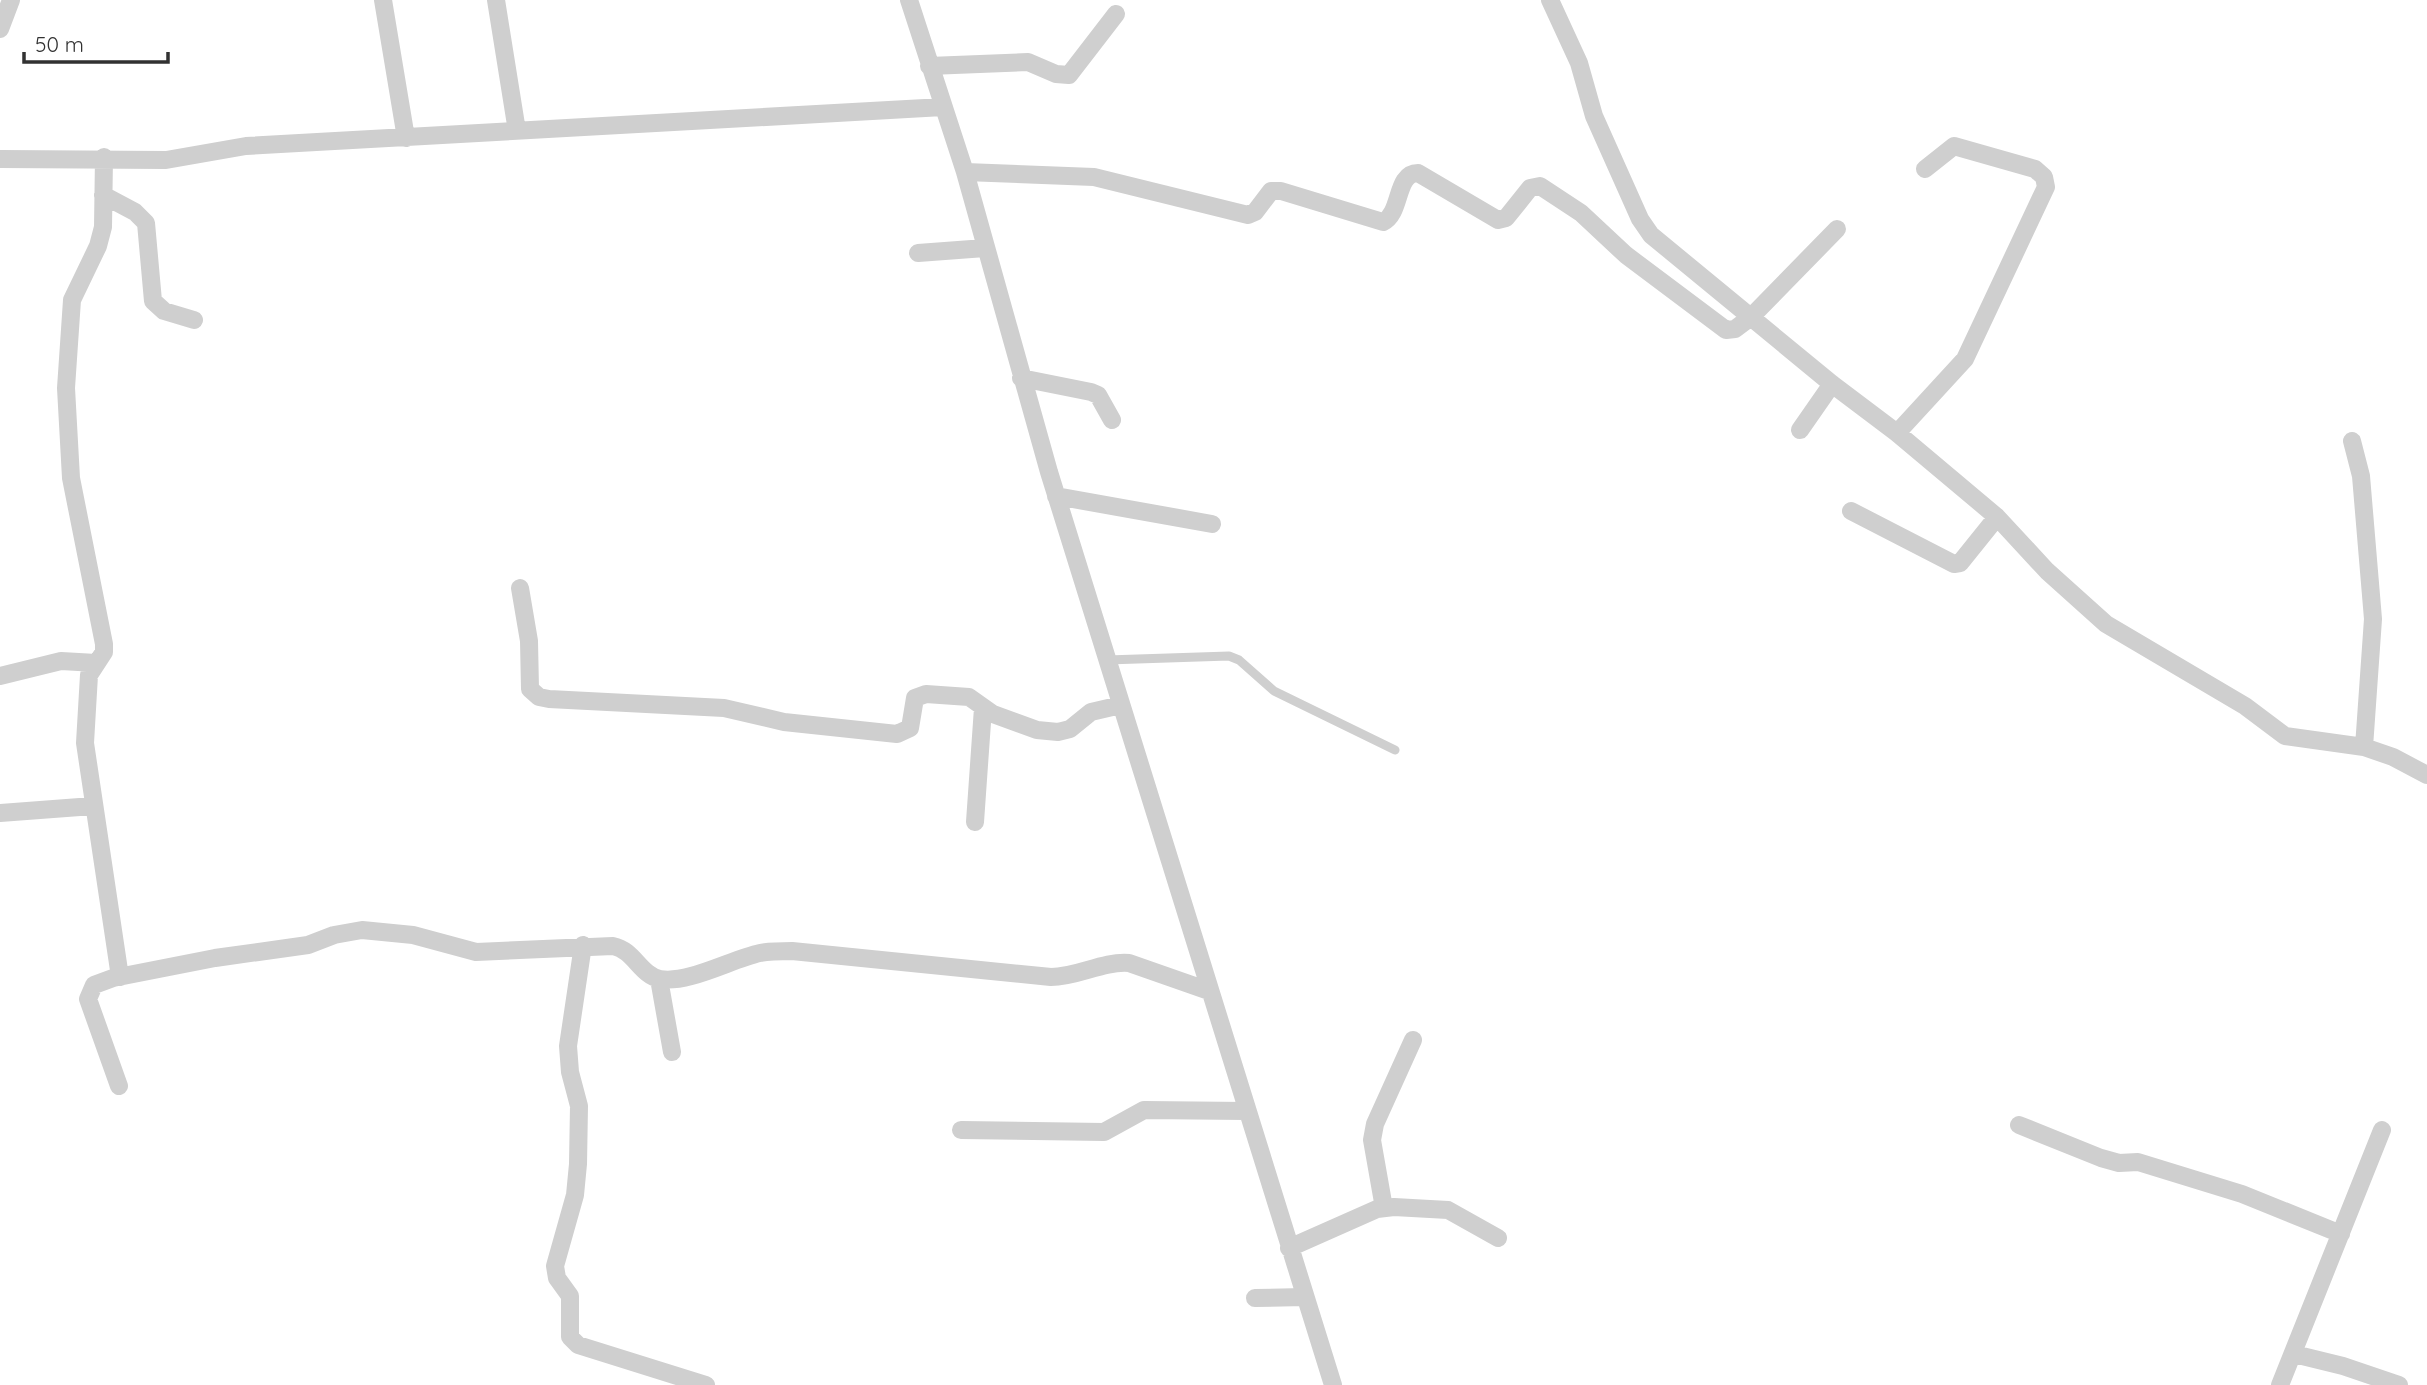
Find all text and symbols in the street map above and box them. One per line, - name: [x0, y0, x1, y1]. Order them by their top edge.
- scale bar: [24, 21, 168, 65]
- text: 50 m: [35, 31, 84, 57]

